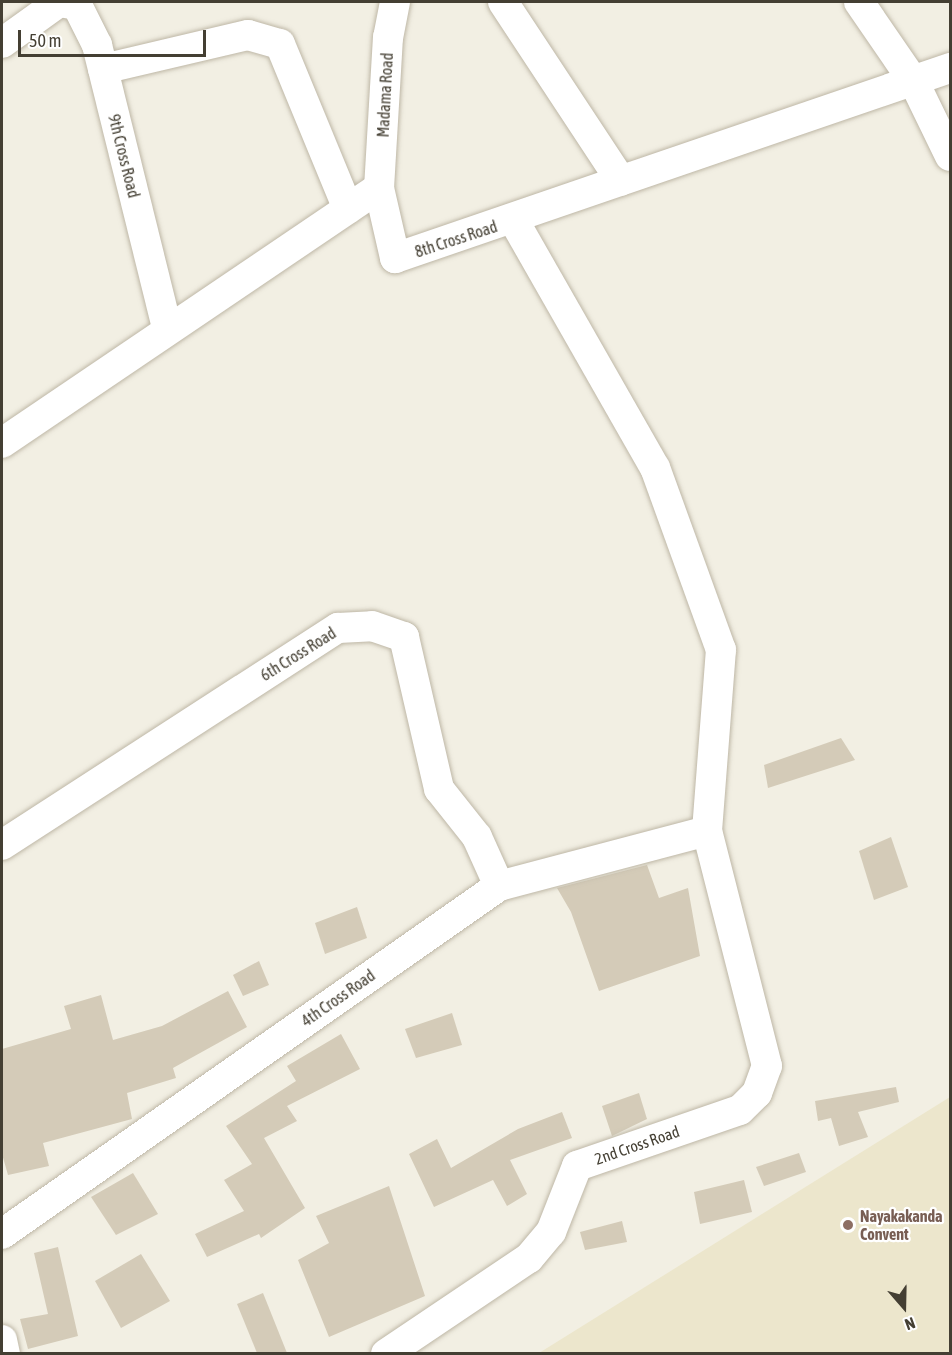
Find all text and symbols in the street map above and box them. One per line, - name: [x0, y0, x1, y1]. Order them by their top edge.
- scale bar: [21, 18, 208, 56]
- text: 50 m: [29, 30, 61, 51]
- street label: Madama Road: [373, 52, 397, 138]
- street label: 9th Cross Road: [104, 112, 144, 200]
- street label: 8th Cross Road: [412, 217, 500, 261]
- street label: 6th Cross Road: [257, 623, 339, 685]
- street label: 4th Cross Road: [297, 966, 379, 1030]
- street label: 2nd Cross Road: [592, 1122, 682, 1168]
- place label: Nayakakanda Convent: [860, 1206, 942, 1244]
- marker: Nayakakanda Convent: [841, 1218, 855, 1232]
- north arrow: [874, 1277, 934, 1337]
- text: N: [903, 1314, 918, 1334]

